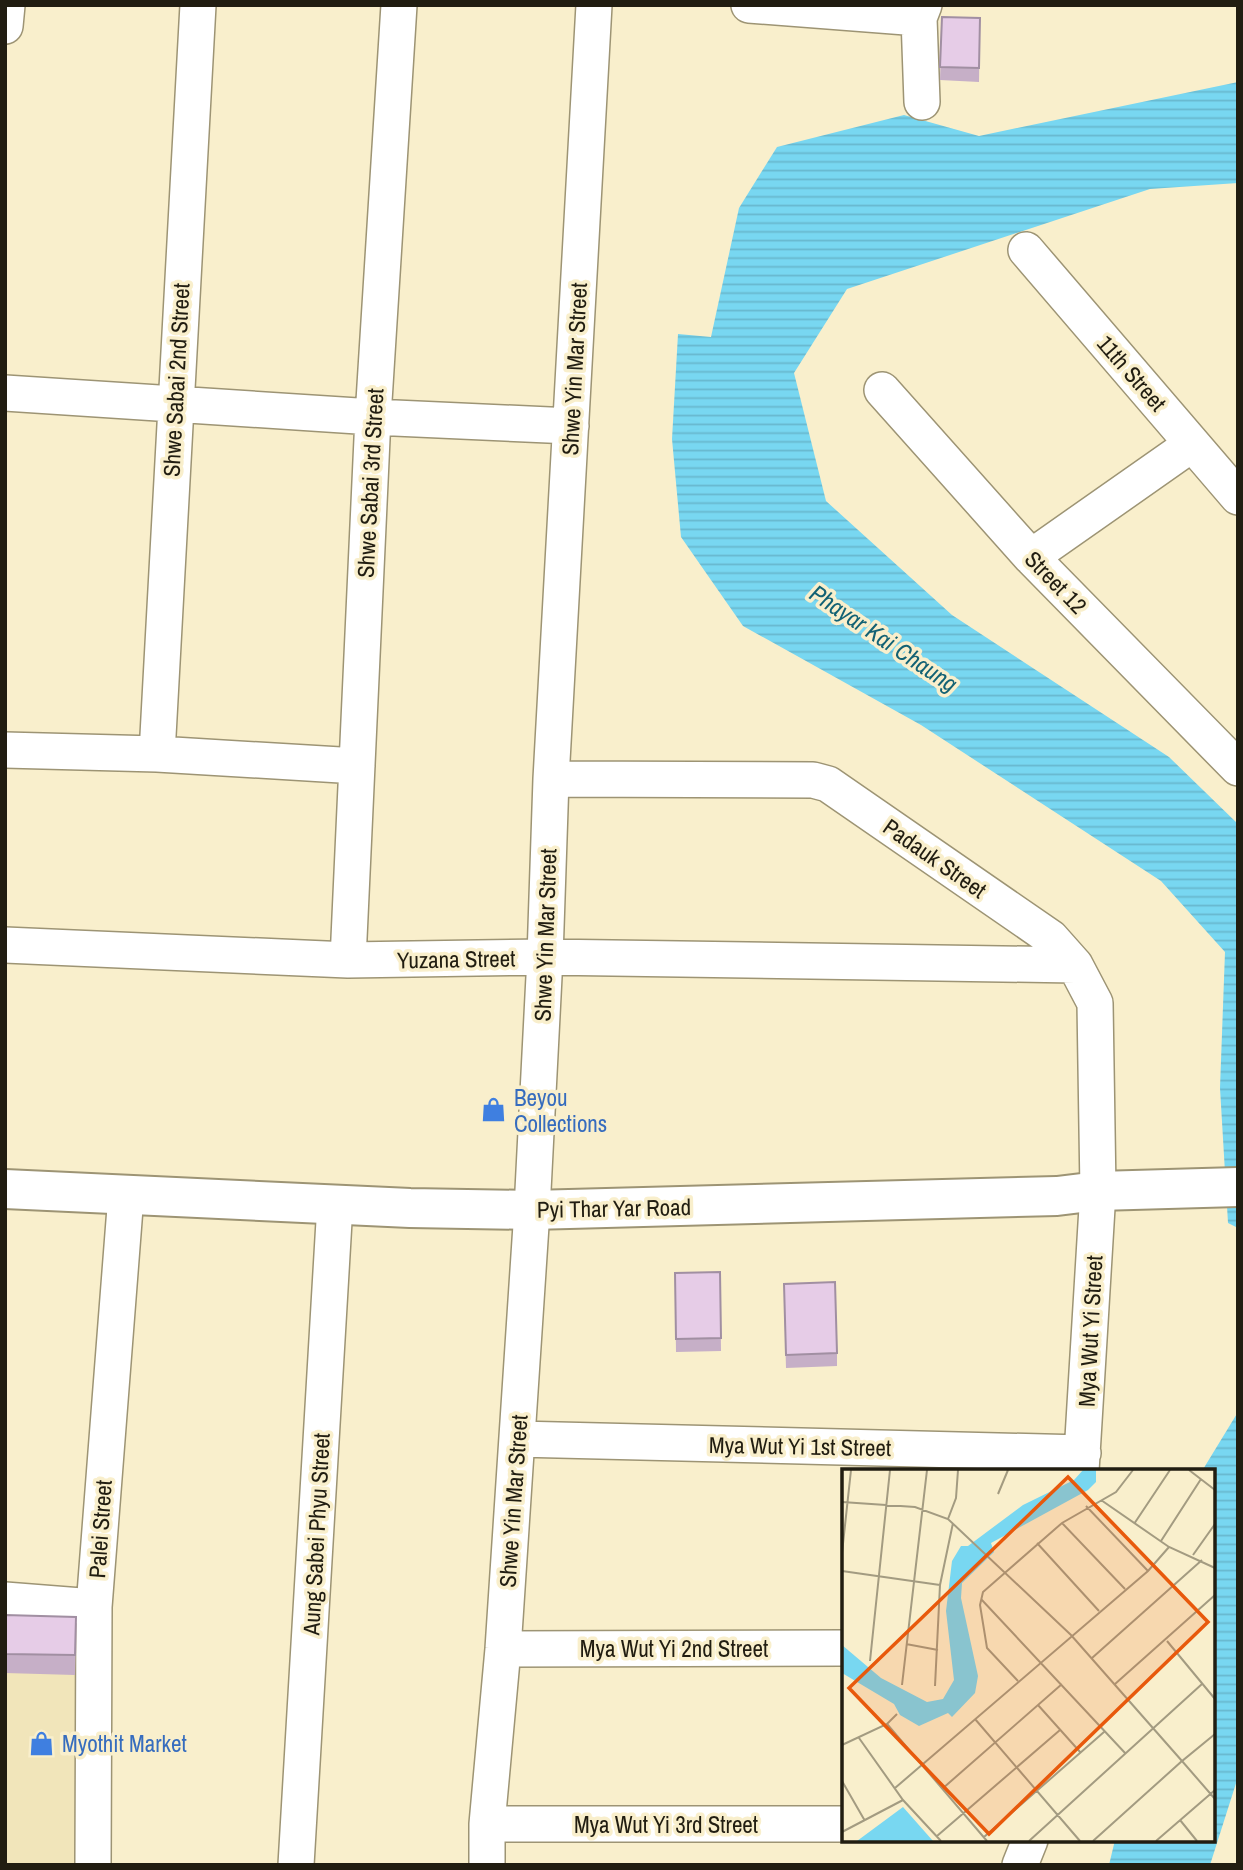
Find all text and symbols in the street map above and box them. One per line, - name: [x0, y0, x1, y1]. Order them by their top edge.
- street label: Shwe Sabai 2nd Street: [155, 282, 197, 478]
- street label: Shwe Yin Mar Street: [554, 282, 594, 456]
- street label: 11th Street: [1090, 329, 1174, 417]
- street label: Shwe Sabai 3rd Street: [350, 387, 390, 579]
- street label: Street 12: [1018, 544, 1094, 620]
- water label: Phayar Kai Chaung: [804, 577, 964, 699]
- street label: Padauk Street: [877, 811, 993, 905]
- street label: Shwe Yin Mar Street: [526, 848, 564, 1022]
- street label: Yuzana Street: [396, 942, 516, 976]
- place label: Beyou Collections: [514, 1082, 607, 1139]
- shop icon: Beyou Collections: [480, 1096, 508, 1124]
- street label: Pyi Thar Yar Road: [537, 1191, 691, 1225]
- street label: Mya Wut Yi Street: [1071, 1254, 1109, 1408]
- street label: Shwe Yin Mar Street: [492, 1414, 534, 1588]
- street label: Mya Wut Yi 1st Street: [709, 1429, 891, 1463]
- street label: Aung Sabei Phyu Street: [295, 1432, 337, 1637]
- inset map: [842, 1469, 1215, 1842]
- street label: Palei Street: [81, 1479, 119, 1579]
- street label: Mya Wut Yi 2nd Street: [580, 1633, 768, 1664]
- place label: Myothit Market: [62, 1728, 187, 1759]
- shop icon: Myothit Market: [28, 1729, 56, 1757]
- street label: Mya Wut Yi 3rd Street: [574, 1809, 758, 1840]

